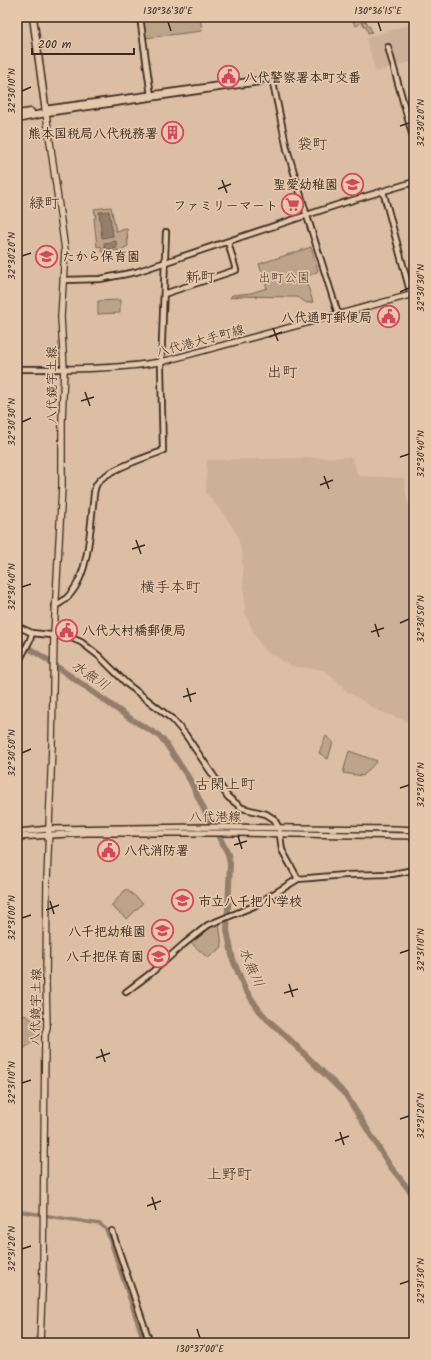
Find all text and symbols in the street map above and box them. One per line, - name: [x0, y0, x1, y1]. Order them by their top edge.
- text: 130°36'30"E: [143, 3, 194, 19]
- text: 130°36'15"E: [354, 3, 403, 19]
- scale bar: [32, 30, 134, 56]
- text: 200 m: [38, 35, 72, 54]
- public building icon: 八代警察署本町交番: [216, 64, 242, 90]
- text: 32°30'10"N: [4, 68, 20, 114]
- place label: 八代警察署本町交番: [244, 68, 361, 89]
- text: 32°30'20"N: [413, 99, 429, 147]
- building icon: 熊本国税局八代税務署: [160, 120, 186, 146]
- place label: 熊本国税局八代税務署: [28, 124, 158, 145]
- district label: 袋町: [297, 133, 328, 157]
- school or university icon: 聖愛幼稚園: [340, 171, 366, 197]
- place label: 聖愛幼稚園: [273, 175, 338, 196]
- district label: 緑町: [29, 192, 60, 216]
- supermarket icon: ファミリーマート: [280, 192, 306, 218]
- place label: ファミリーマート: [173, 196, 278, 217]
- text: 32°30'20"N: [4, 232, 20, 280]
- school or university icon: たから保育園: [34, 243, 60, 269]
- place label: たから保育園: [62, 247, 140, 268]
- text: 32°30'30"N: [413, 264, 429, 312]
- district label: 新町: [185, 266, 216, 290]
- park label: 出町公園: [258, 268, 310, 289]
- public building icon: 八代通町郵便局: [375, 304, 401, 330]
- place label: 八代通町郵便局: [281, 308, 372, 329]
- street label: 八代港大手町線: [154, 319, 248, 363]
- street label: 八代鏡宇土線: [42, 345, 63, 424]
- district label: 出町: [267, 361, 298, 385]
- text: 32°30'30"N: [4, 398, 20, 446]
- text: 32°30'40"N: [413, 430, 429, 478]
- text: 32°30'40"N: [4, 563, 20, 611]
- district label: 横手本町: [140, 576, 201, 600]
- text: 32°30'50"N: [413, 595, 429, 643]
- public building icon: 八代大村橋郵便局: [54, 617, 80, 643]
- place label: 八代大村橋郵便局: [82, 621, 186, 642]
- water label: 水無川: [67, 655, 114, 697]
- text: 32°30'50"N: [4, 729, 20, 777]
- text: 32°31'00"N: [413, 762, 429, 808]
- district label: 古閑上町: [195, 773, 256, 797]
- street label: 八代港線: [189, 807, 242, 828]
- public building icon: 八代消防署: [96, 837, 122, 863]
- place label: 八代消防署: [124, 841, 189, 862]
- school or university icon: 市立八千把小学校: [169, 888, 195, 914]
- place label: 市立八千把小学校: [198, 892, 302, 913]
- text: 32°31'00"N: [4, 895, 20, 941]
- school or university icon: 八千把幼稚園: [149, 918, 175, 944]
- place label: 八千把幼稚園: [68, 922, 146, 943]
- text: 32°31'10"N: [413, 928, 429, 972]
- school or university icon: 八千把保育園: [146, 943, 172, 969]
- water label: 水無川: [232, 944, 270, 991]
- place label: 八千把保育園: [66, 947, 144, 968]
- street label: 八代鏡宇土線: [25, 967, 48, 1046]
- text: 32°31'10"N: [4, 1061, 20, 1105]
- text: 32°31'20"N: [413, 1093, 429, 1139]
- district label: 上野町: [206, 1163, 252, 1187]
- text: 32°31'20"N: [4, 1226, 20, 1272]
- text: 32°31'30"N: [413, 1258, 429, 1304]
- text: 130°37'00"E: [176, 1341, 225, 1357]

